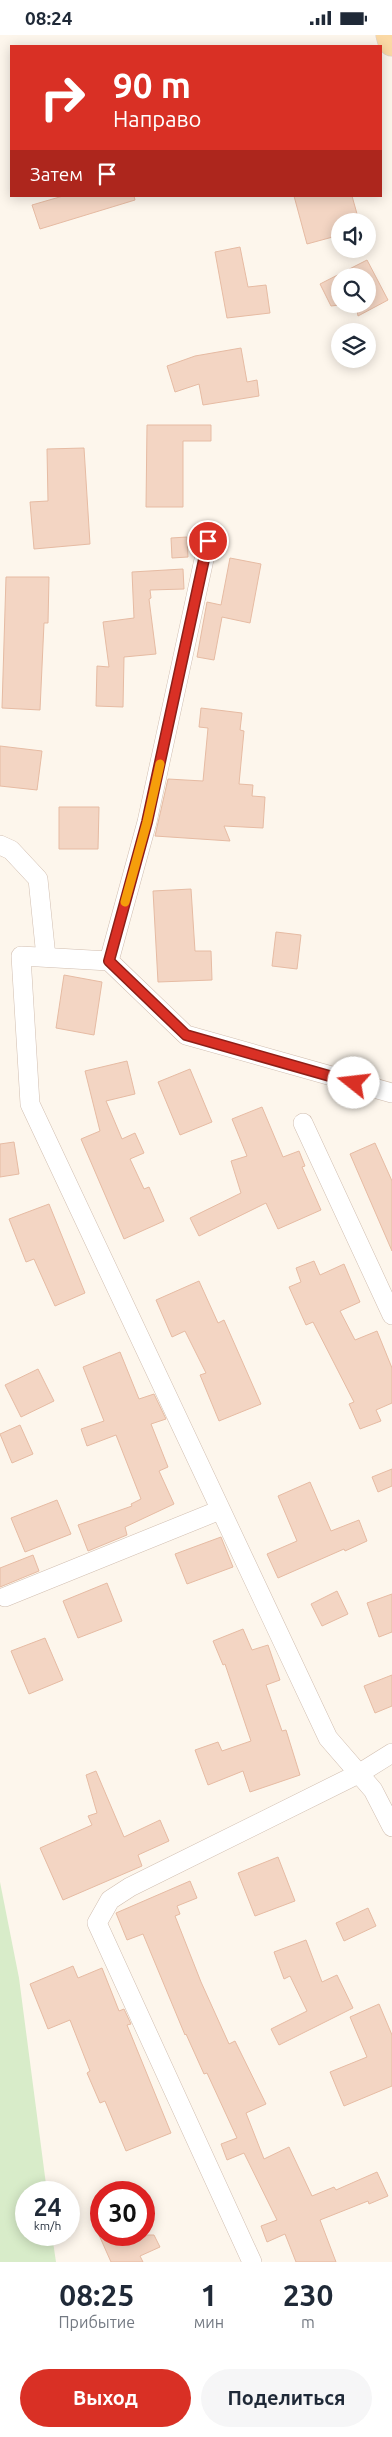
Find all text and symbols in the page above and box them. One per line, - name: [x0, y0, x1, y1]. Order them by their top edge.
- text: 08:24: [25, 7, 73, 29]
- icon: right: [30, 65, 95, 130]
- text: 90 m: [113, 65, 191, 105]
- text: Направо: [113, 106, 201, 131]
- icon: arrive: [93, 160, 121, 188]
- text: Затем: [30, 163, 83, 185]
- map controls: [331, 213, 376, 368]
- button: sound: [331, 213, 376, 258]
- button: search: [331, 268, 376, 313]
- button: layers: [331, 323, 376, 368]
- pin: [187, 520, 229, 562]
- icon: arrive: [194, 527, 222, 555]
- position arrow: [327, 1056, 379, 1108]
- speed limit sign: 30: [90, 2181, 155, 2246]
- text: 24: [33, 2193, 62, 2221]
- text: km/h: [34, 2219, 61, 2232]
- text: 08:25: [59, 2278, 134, 2312]
- text: 1: [200, 2278, 217, 2312]
- text: 230: [283, 2278, 333, 2312]
- text: Прибытие: [59, 2313, 135, 2331]
- text: мин: [194, 2313, 224, 2331]
- text: m: [301, 2313, 315, 2331]
- button: Выход: [20, 2369, 191, 2427]
- button: Поделиться: [201, 2369, 372, 2427]

